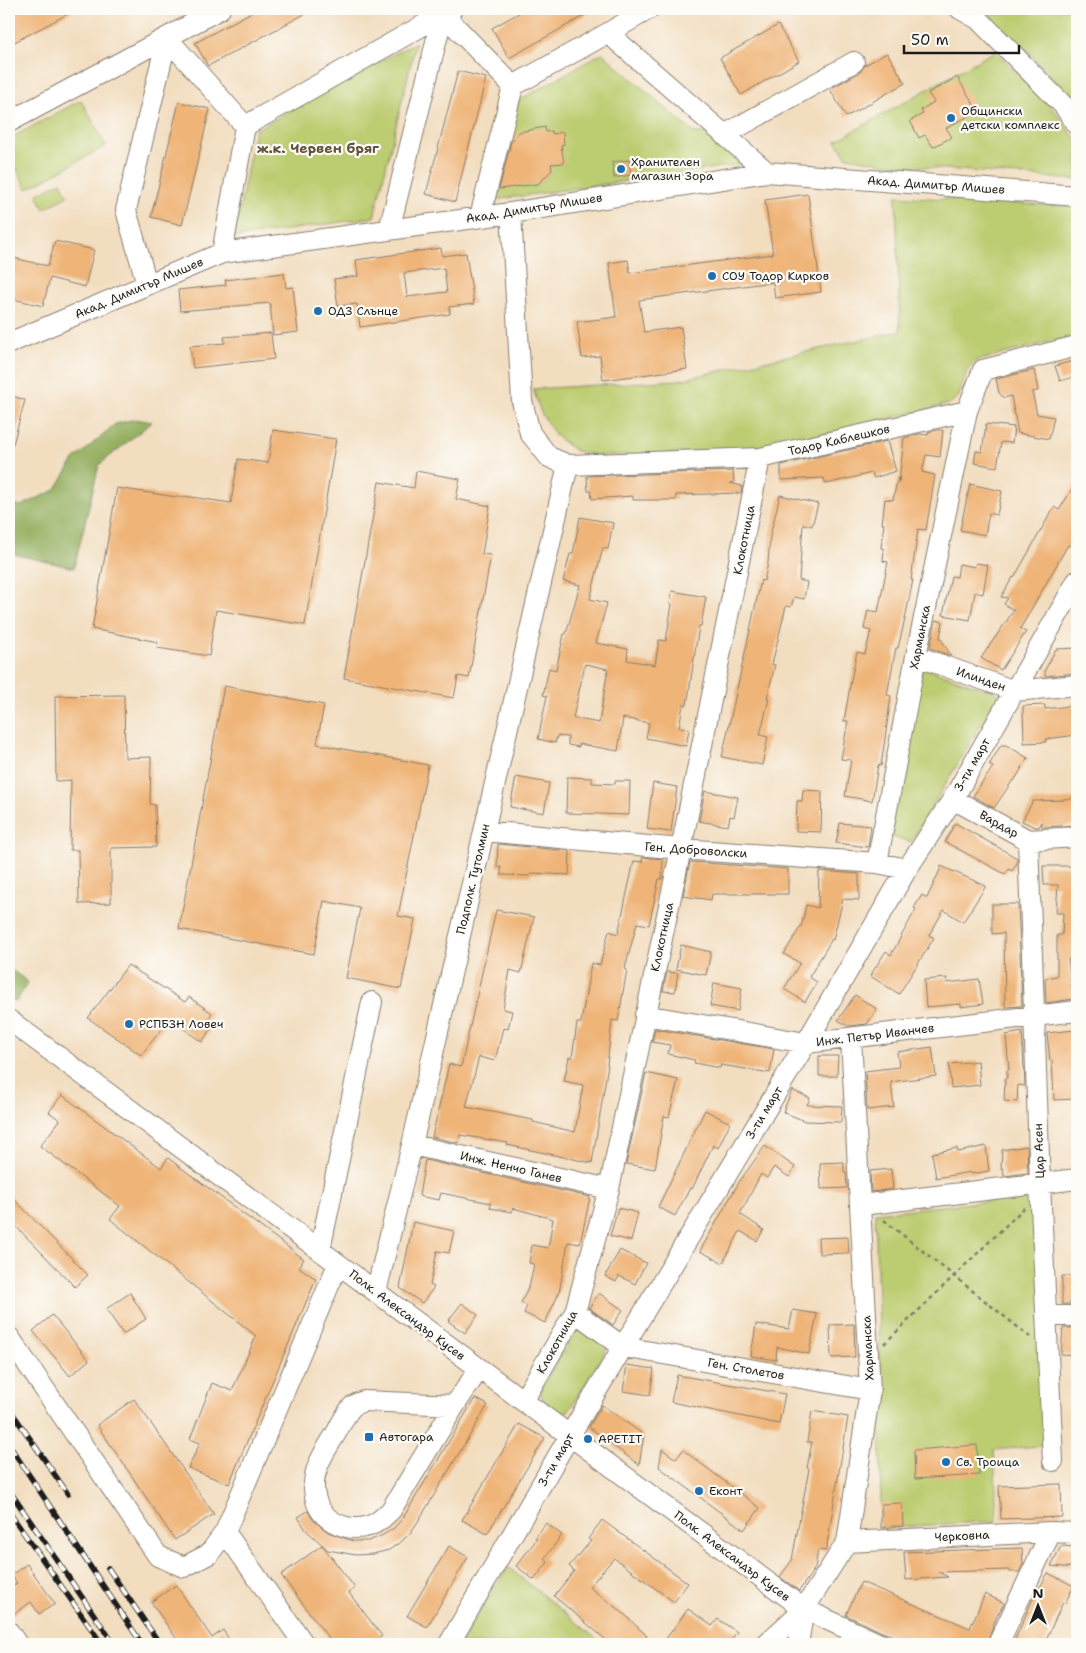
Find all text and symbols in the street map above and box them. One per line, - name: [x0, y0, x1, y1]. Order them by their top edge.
- scale bar: [904, 22, 1018, 54]
- text: 50 m: [911, 30, 949, 50]
- place label: Общински детски комплекс: [961, 103, 1060, 133]
- marker: Общински детски комплекс: [945, 112, 957, 124]
- district label: ж.к. Червен бряг: [257, 139, 380, 157]
- place label: Хранителен магазин Зора: [631, 154, 714, 184]
- marker: Хранителен магазин Зора: [615, 163, 627, 175]
- street label: Акад. Димитър Мишев: [867, 172, 1005, 198]
- street label: Акад. Димитър Мишев: [465, 189, 603, 227]
- street label: Акад. Димитър Мишев: [72, 254, 206, 322]
- place label: СОУ Тодор Кирков: [722, 268, 829, 284]
- marker: СОУ Тодор Кирков: [706, 270, 718, 282]
- place label: ОДЗ Слънце: [328, 303, 398, 319]
- marker: ОДЗ Слънце: [312, 305, 324, 317]
- street label: Тодор Каблешков: [787, 421, 891, 459]
- street label: Клокотница: [729, 503, 759, 576]
- street label: Харманска: [906, 603, 934, 670]
- street label: Илинден: [954, 663, 1008, 695]
- street label: 3-ти март: [950, 734, 994, 795]
- street label: Вардар: [976, 807, 1022, 841]
- street label: Подполк. Тутолмин: [452, 822, 494, 936]
- street label: Ген. Доброволски: [644, 838, 748, 862]
- street label: Клокотница: [647, 900, 677, 973]
- place label: РСПБЗН Ловеч: [139, 1016, 223, 1032]
- marker: РСПБЗН Ловеч: [123, 1018, 135, 1030]
- street label: Инж. Петър Иванчев: [815, 1020, 935, 1050]
- street label: 3-ти март: [742, 1083, 787, 1143]
- street label: Цар Асен: [1030, 1123, 1048, 1179]
- street label: Инж. Ненчо Ганев: [459, 1148, 563, 1186]
- street label: Полк. Александър Кусев: [346, 1266, 468, 1364]
- street label: Клокотница: [533, 1307, 581, 1377]
- street label: Харманска: [858, 1315, 878, 1381]
- street label: Ген. Столетов: [706, 1354, 786, 1384]
- place label: Автогара: [379, 1429, 434, 1445]
- street label: 3-ти март: [534, 1429, 578, 1490]
- marker: Автогара: [363, 1431, 375, 1443]
- place label: APETIT: [598, 1431, 643, 1447]
- marker: APETIT: [582, 1433, 594, 1445]
- place label: Св. Троица: [956, 1454, 1020, 1470]
- marker: Св. Троица: [940, 1456, 952, 1468]
- place label: Еконт: [709, 1483, 744, 1499]
- marker: Еконт: [693, 1485, 705, 1497]
- street label: Полк. Александър Кусев: [671, 1507, 793, 1605]
- street label: Черковна: [934, 1527, 990, 1545]
- north arrow: [1014, 1580, 1064, 1630]
- text: N: [1032, 1584, 1044, 1602]

